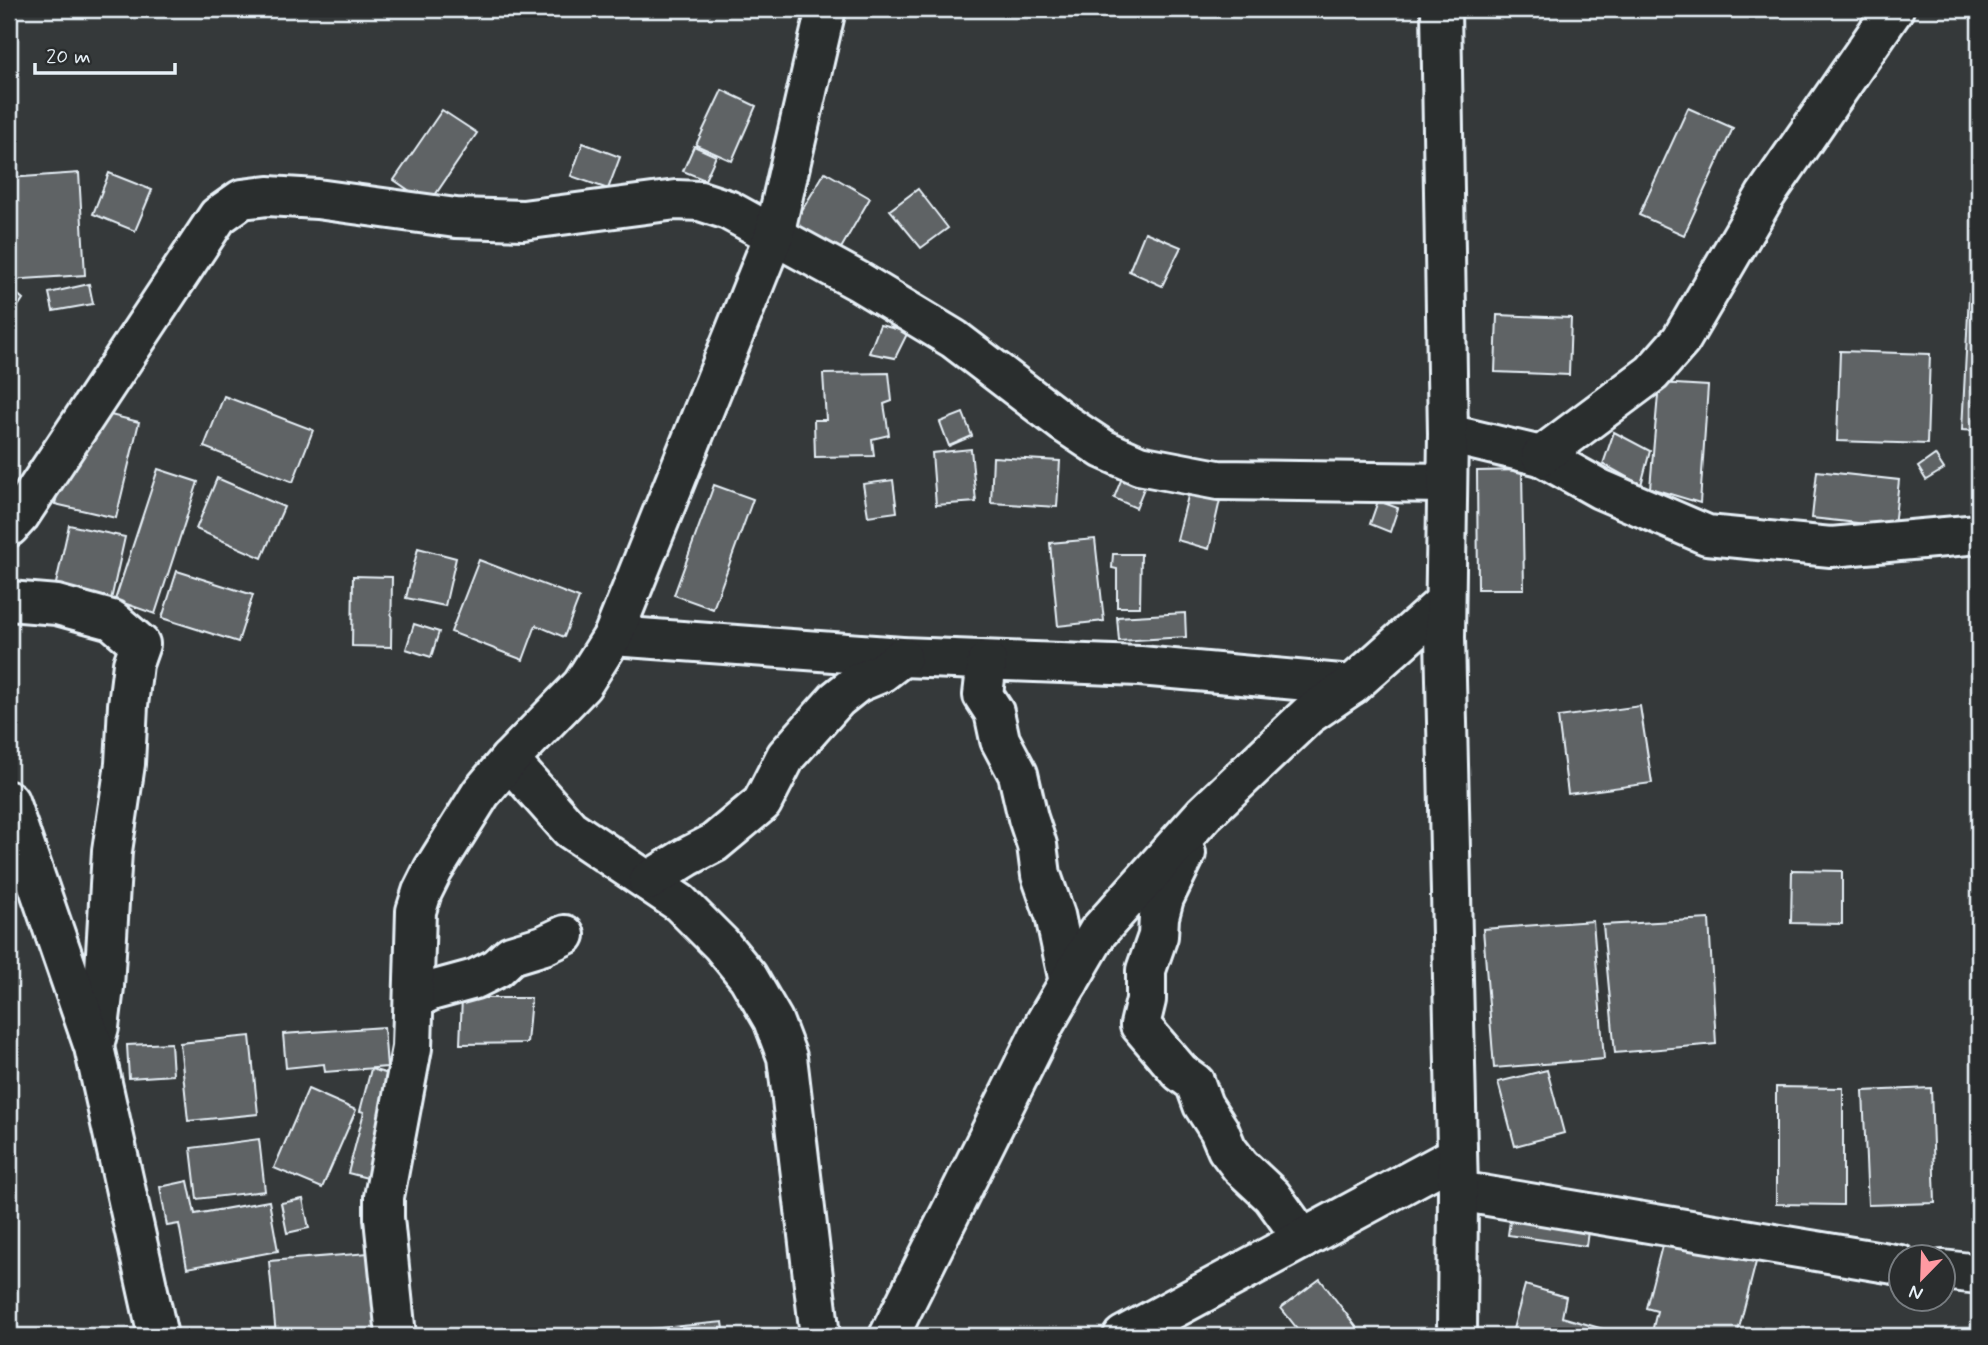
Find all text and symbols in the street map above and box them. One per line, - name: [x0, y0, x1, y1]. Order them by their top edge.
- scale bar: [35, 32, 175, 76]
- text: 20 m: [46, 43, 91, 71]
- north arrow: [1886, 1244, 1956, 1314]
- text: N: [1905, 1278, 1927, 1306]

